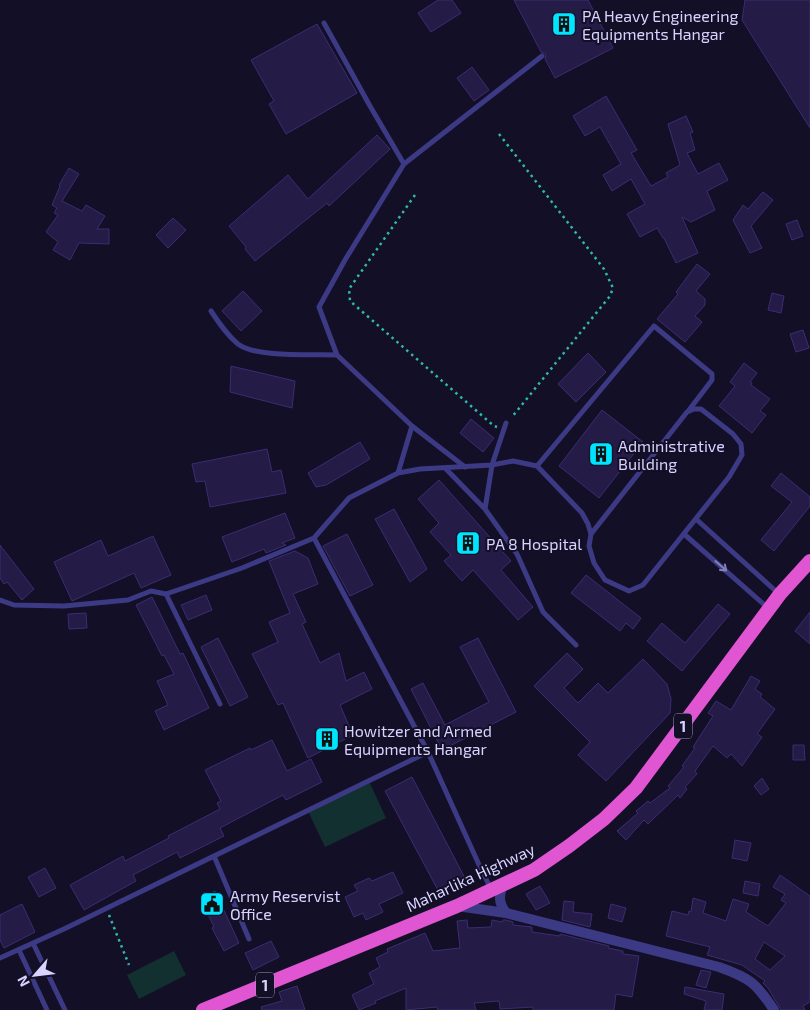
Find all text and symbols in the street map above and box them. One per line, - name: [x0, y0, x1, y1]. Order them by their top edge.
- place label: PA Heavy Engineering Equipments Hangar: [582, 6, 739, 43]
- building icon: PA Heavy Engineering Equipments Hangar: [551, 11, 577, 37]
- place label: Administrative Building: [618, 436, 725, 473]
- building icon: Administrative Building: [588, 441, 614, 467]
- building icon: PA 8 Hospital: [455, 530, 481, 556]
- place label: PA 8 Hospital: [486, 534, 582, 553]
- one-way arrow: [714, 560, 727, 572]
- road number: 1: [674, 714, 692, 738]
- place label: Howitzer and Armed Equipments Hangar: [344, 721, 492, 758]
- building icon: Howitzer and Armed Equipments Hangar: [314, 726, 340, 752]
- street label: Maharlika Highway: [403, 839, 538, 915]
- place label: Army Reservist Office: [230, 886, 340, 923]
- public building icon: Army Reservist Office: [199, 891, 225, 917]
- north arrow: [10, 950, 60, 1000]
- road number: 1: [256, 972, 274, 998]
- text: N: [13, 973, 33, 990]

